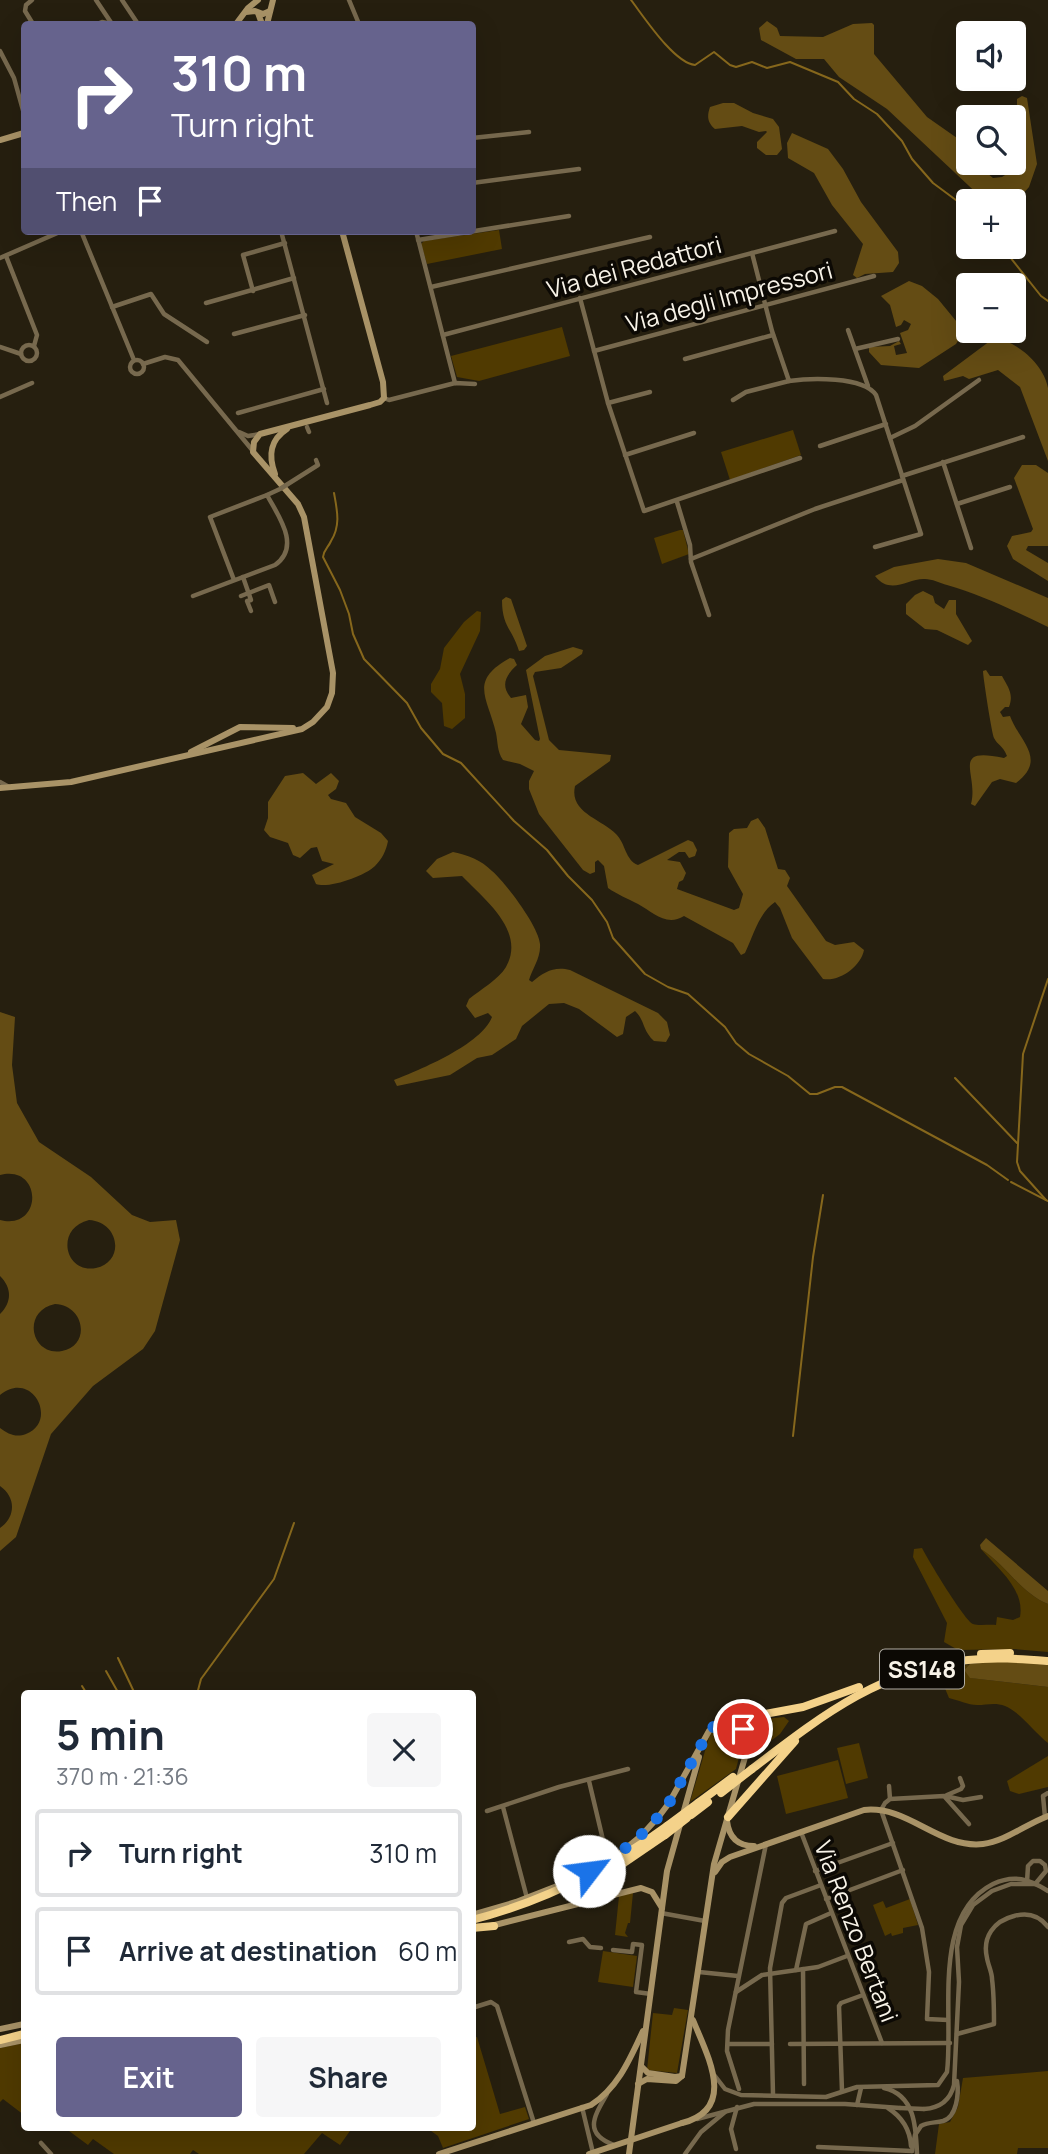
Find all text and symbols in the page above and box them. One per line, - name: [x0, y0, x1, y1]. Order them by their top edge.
- map controls: [956, 21, 1026, 343]
- button: sound: [956, 21, 1026, 91]
- text: 310 m: [171, 39, 307, 106]
- icon: right: [56, 49, 147, 140]
- text: Turn right: [171, 103, 314, 147]
- button: search: [956, 105, 1026, 175]
- icon: arrive: [131, 182, 169, 220]
- text: Then: [56, 183, 117, 219]
- button: +: [956, 189, 1026, 259]
- street label: Via dei Redattori: [543, 227, 725, 305]
- street label: Via degli Impressori: [622, 253, 836, 339]
- button: −: [956, 273, 1026, 343]
- road number: SS148: [880, 1650, 964, 1688]
- pin: [713, 1699, 773, 1759]
- text: 5 min: [56, 1705, 165, 1763]
- icon: arrive: [724, 1710, 762, 1748]
- button: close: [367, 1713, 441, 1787]
- text: 370 m · 21:36: [56, 1760, 189, 1792]
- icon: right: [60, 1834, 98, 1872]
- position arrow: [552, 1834, 626, 1908]
- text: Turn right: [119, 1835, 243, 1871]
- text: 310 m: [369, 1835, 437, 1871]
- street label: Via Renzo Bertani: [807, 1836, 907, 2026]
- icon: arrive: [60, 1932, 98, 1970]
- text: Arrive at destination: [119, 1933, 377, 1969]
- text: 60 m: [398, 1933, 457, 1969]
- button: Exit: [56, 2037, 242, 2117]
- button: Share: [256, 2037, 441, 2117]

